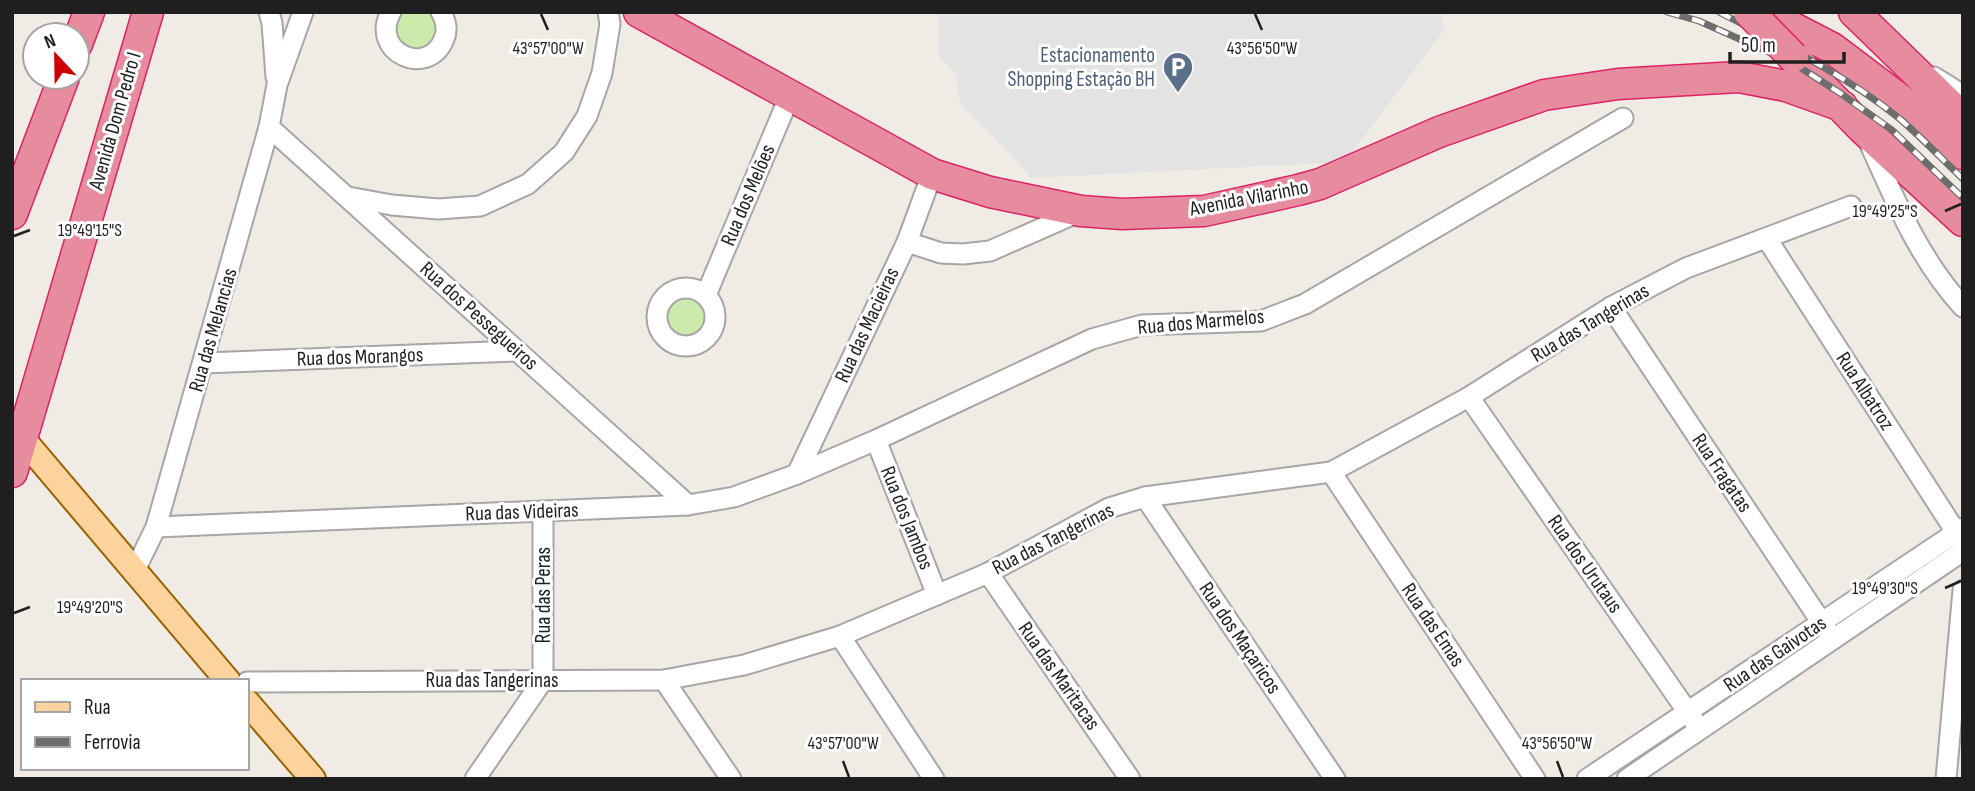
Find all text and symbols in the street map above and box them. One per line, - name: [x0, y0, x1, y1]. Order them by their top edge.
- north arrow: [21, 21, 91, 91]
- scale bar: [1730, 21, 1844, 65]
- text: N: [41, 29, 59, 54]
- text: 50 m: [1741, 33, 1776, 58]
- text: 43°57'00"W: [512, 38, 584, 59]
- text: 43°56'50"W: [1227, 38, 1298, 59]
- place label: Estacionamento Shopping Estação BH: [1007, 43, 1155, 92]
- street label: Avenida Dom Pedro I: [83, 49, 147, 194]
- parking icon: Estacionamento Shopping Estação BH: [1161, 50, 1195, 94]
- street label: Rua dos Melões: [715, 141, 781, 249]
- street label: Avenida Vilarinho: [1187, 174, 1310, 222]
- text: 19°49'25"S: [1852, 201, 1918, 222]
- text: 19°49'15"S: [58, 220, 122, 241]
- street label: Rua dos Pessegueiros: [415, 256, 543, 376]
- street label: Rua das Macieiras: [829, 263, 905, 387]
- street label: Rua das Melancias: [183, 265, 243, 395]
- street label: Rua das Tangerinas: [1527, 278, 1653, 368]
- street label: Rua dos Marmelos: [1137, 304, 1265, 340]
- street label: Rua dos Morangos: [296, 342, 424, 372]
- street label: Rua Albatroz: [1831, 347, 1900, 435]
- street label: Rua Fragatas: [1687, 429, 1757, 517]
- street label: Rua dos Jambos: [875, 463, 939, 573]
- street label: Rua das Videiras: [465, 498, 579, 526]
- street label: Rua das Tangerinas: [988, 498, 1118, 580]
- street label: Rua dos Urutaus: [1542, 510, 1628, 618]
- street label: Rua das Peras: [531, 547, 556, 643]
- street label: Rua dos Maçaricos: [1193, 577, 1287, 699]
- street label: Rua das Emas: [1396, 578, 1470, 672]
- text: 19°49'30"S: [1852, 578, 1918, 599]
- text: 19°49'20"S: [57, 597, 123, 618]
- street label: Rua das Gaivotas: [1719, 610, 1831, 698]
- street label: Rua das Maritacas: [1013, 617, 1105, 735]
- street label: Rua das Tangerinas: [425, 668, 559, 693]
- legend: [21, 679, 248, 770]
- text: Rua: [84, 695, 111, 720]
- text: Ferrovia: [84, 730, 141, 755]
- text: 43°57'00"W: [807, 733, 879, 754]
- text: 43°56'50"W: [1522, 733, 1593, 754]

